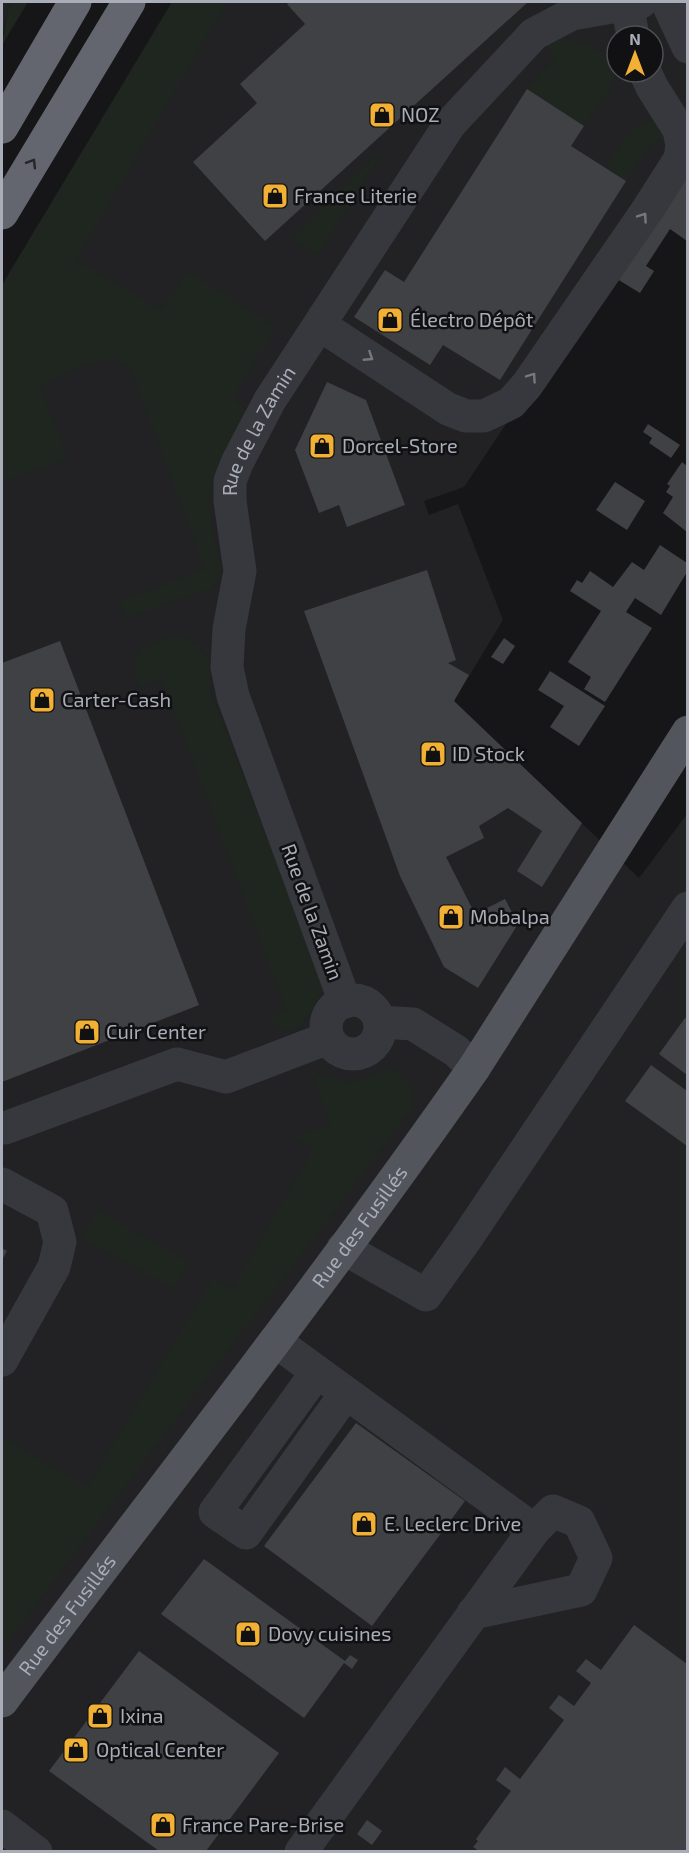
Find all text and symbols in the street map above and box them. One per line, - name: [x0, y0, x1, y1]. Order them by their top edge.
- north arrow: [605, 24, 665, 84]
- text: N: [629, 29, 641, 48]
- shop icon: NOZ: [367, 100, 397, 130]
- place label: NOZ: [401, 102, 440, 126]
- one-way arrow: [24, 159, 36, 169]
- shop icon: France Literie: [260, 181, 290, 211]
- place label: France Literie: [294, 183, 417, 207]
- one-way arrow: [636, 213, 647, 224]
- shop icon: Électro Dépôt: [375, 305, 405, 335]
- place label: Électro Dépôt: [410, 307, 534, 331]
- one-way arrow: [362, 350, 373, 361]
- street label: Rue de la Zamin: [217, 361, 300, 496]
- one-way arrow: [525, 373, 536, 384]
- shop icon: Dorcel-Store: [307, 431, 337, 461]
- place label: Dorcel-Store: [342, 433, 458, 457]
- shop icon: Carter-Cash: [27, 685, 57, 715]
- place label: Carter-Cash: [62, 687, 171, 711]
- shop icon: ID Stock: [418, 739, 448, 769]
- place label: ID Stock: [452, 741, 525, 765]
- street label: Rue de la Zamin: [277, 840, 349, 983]
- shop icon: Mobalpa: [436, 902, 466, 932]
- place label: Mobalpa: [470, 904, 550, 928]
- shop icon: Cuir Center: [72, 1017, 102, 1047]
- place label: Cuir Center: [106, 1019, 206, 1043]
- street label: Rue des Fusillés: [306, 1160, 412, 1292]
- shop icon: E. Leclerc Drive: [349, 1509, 379, 1539]
- place label: E. Leclerc Drive: [384, 1511, 521, 1535]
- street label: Rue des Fusillés: [13, 1549, 120, 1680]
- shop icon: Dovy cuisines: [233, 1619, 263, 1649]
- place label: Dovy cuisines: [268, 1621, 392, 1645]
- shop icon: Ixina: [85, 1701, 115, 1731]
- place label: Ixina: [120, 1703, 163, 1727]
- shop icon: Optical Center: [61, 1735, 91, 1765]
- place label: Optical Center: [96, 1737, 224, 1761]
- shop icon: France Pare-Brise: [148, 1810, 178, 1840]
- place label: France Pare-Brise: [182, 1812, 344, 1836]

